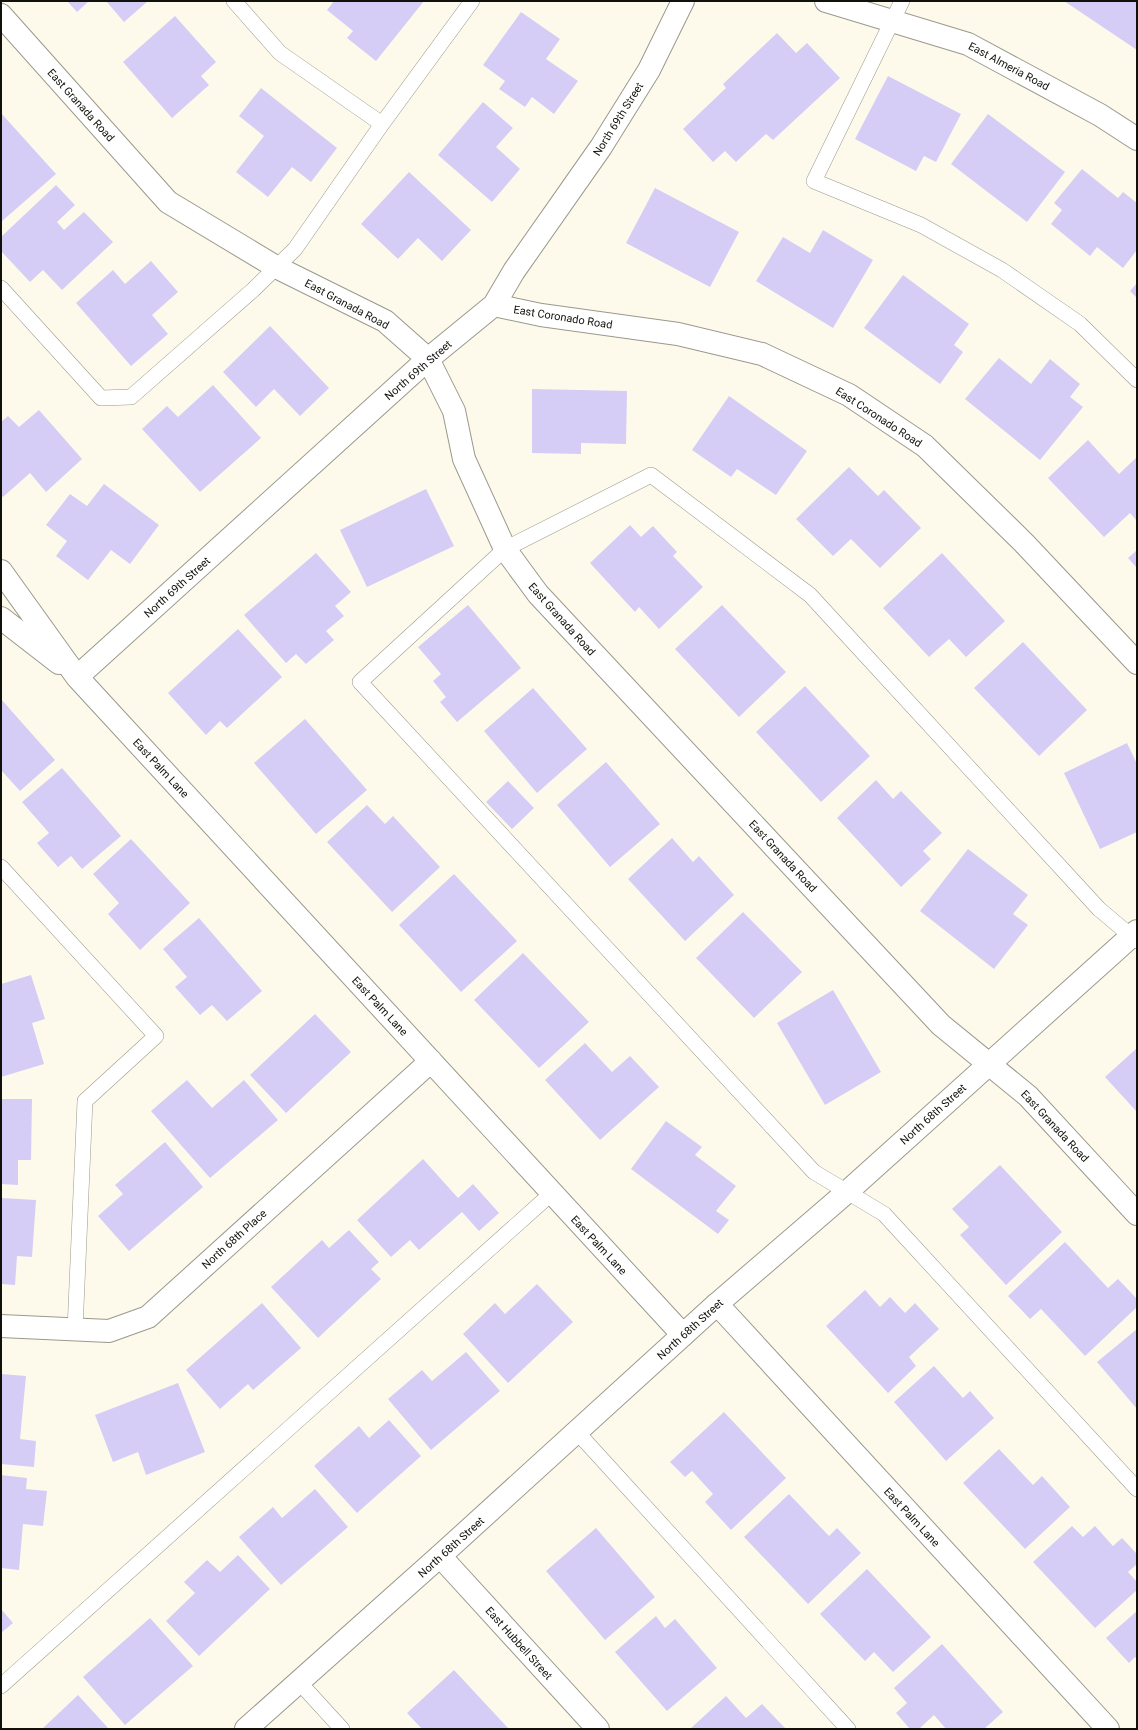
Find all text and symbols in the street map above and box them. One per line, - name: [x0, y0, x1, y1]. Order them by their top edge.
- street label: East Almeria Road: [966, 40, 1052, 93]
- street label: East Granada Road: [45, 66, 117, 144]
- street label: North 69th Street: [591, 80, 646, 158]
- street label: East Granada Road: [302, 277, 391, 332]
- street label: East Coronado Road: [512, 303, 613, 332]
- street label: North 69th Street: [382, 338, 455, 403]
- street label: East Coronado Road: [833, 385, 924, 450]
- street label: North 69th Street: [142, 554, 213, 620]
- street label: East Granada Road: [526, 580, 598, 658]
- street label: East Palm Lane: [130, 736, 191, 801]
- street label: East Granada Road: [746, 818, 819, 895]
- street label: East Palm Lane: [349, 974, 410, 1039]
- street label: North 68th Street: [898, 1081, 969, 1147]
- street label: East Granada Road: [1018, 1088, 1091, 1165]
- street label: North 68th Place: [199, 1207, 269, 1272]
- street label: East Palm Lane: [568, 1213, 629, 1278]
- street label: North 68th Street: [655, 1296, 726, 1362]
- street label: East Palm Lane: [881, 1485, 942, 1550]
- street label: North 68th Street: [416, 1514, 487, 1580]
- street label: East Hubbell Street: [483, 1604, 555, 1683]

